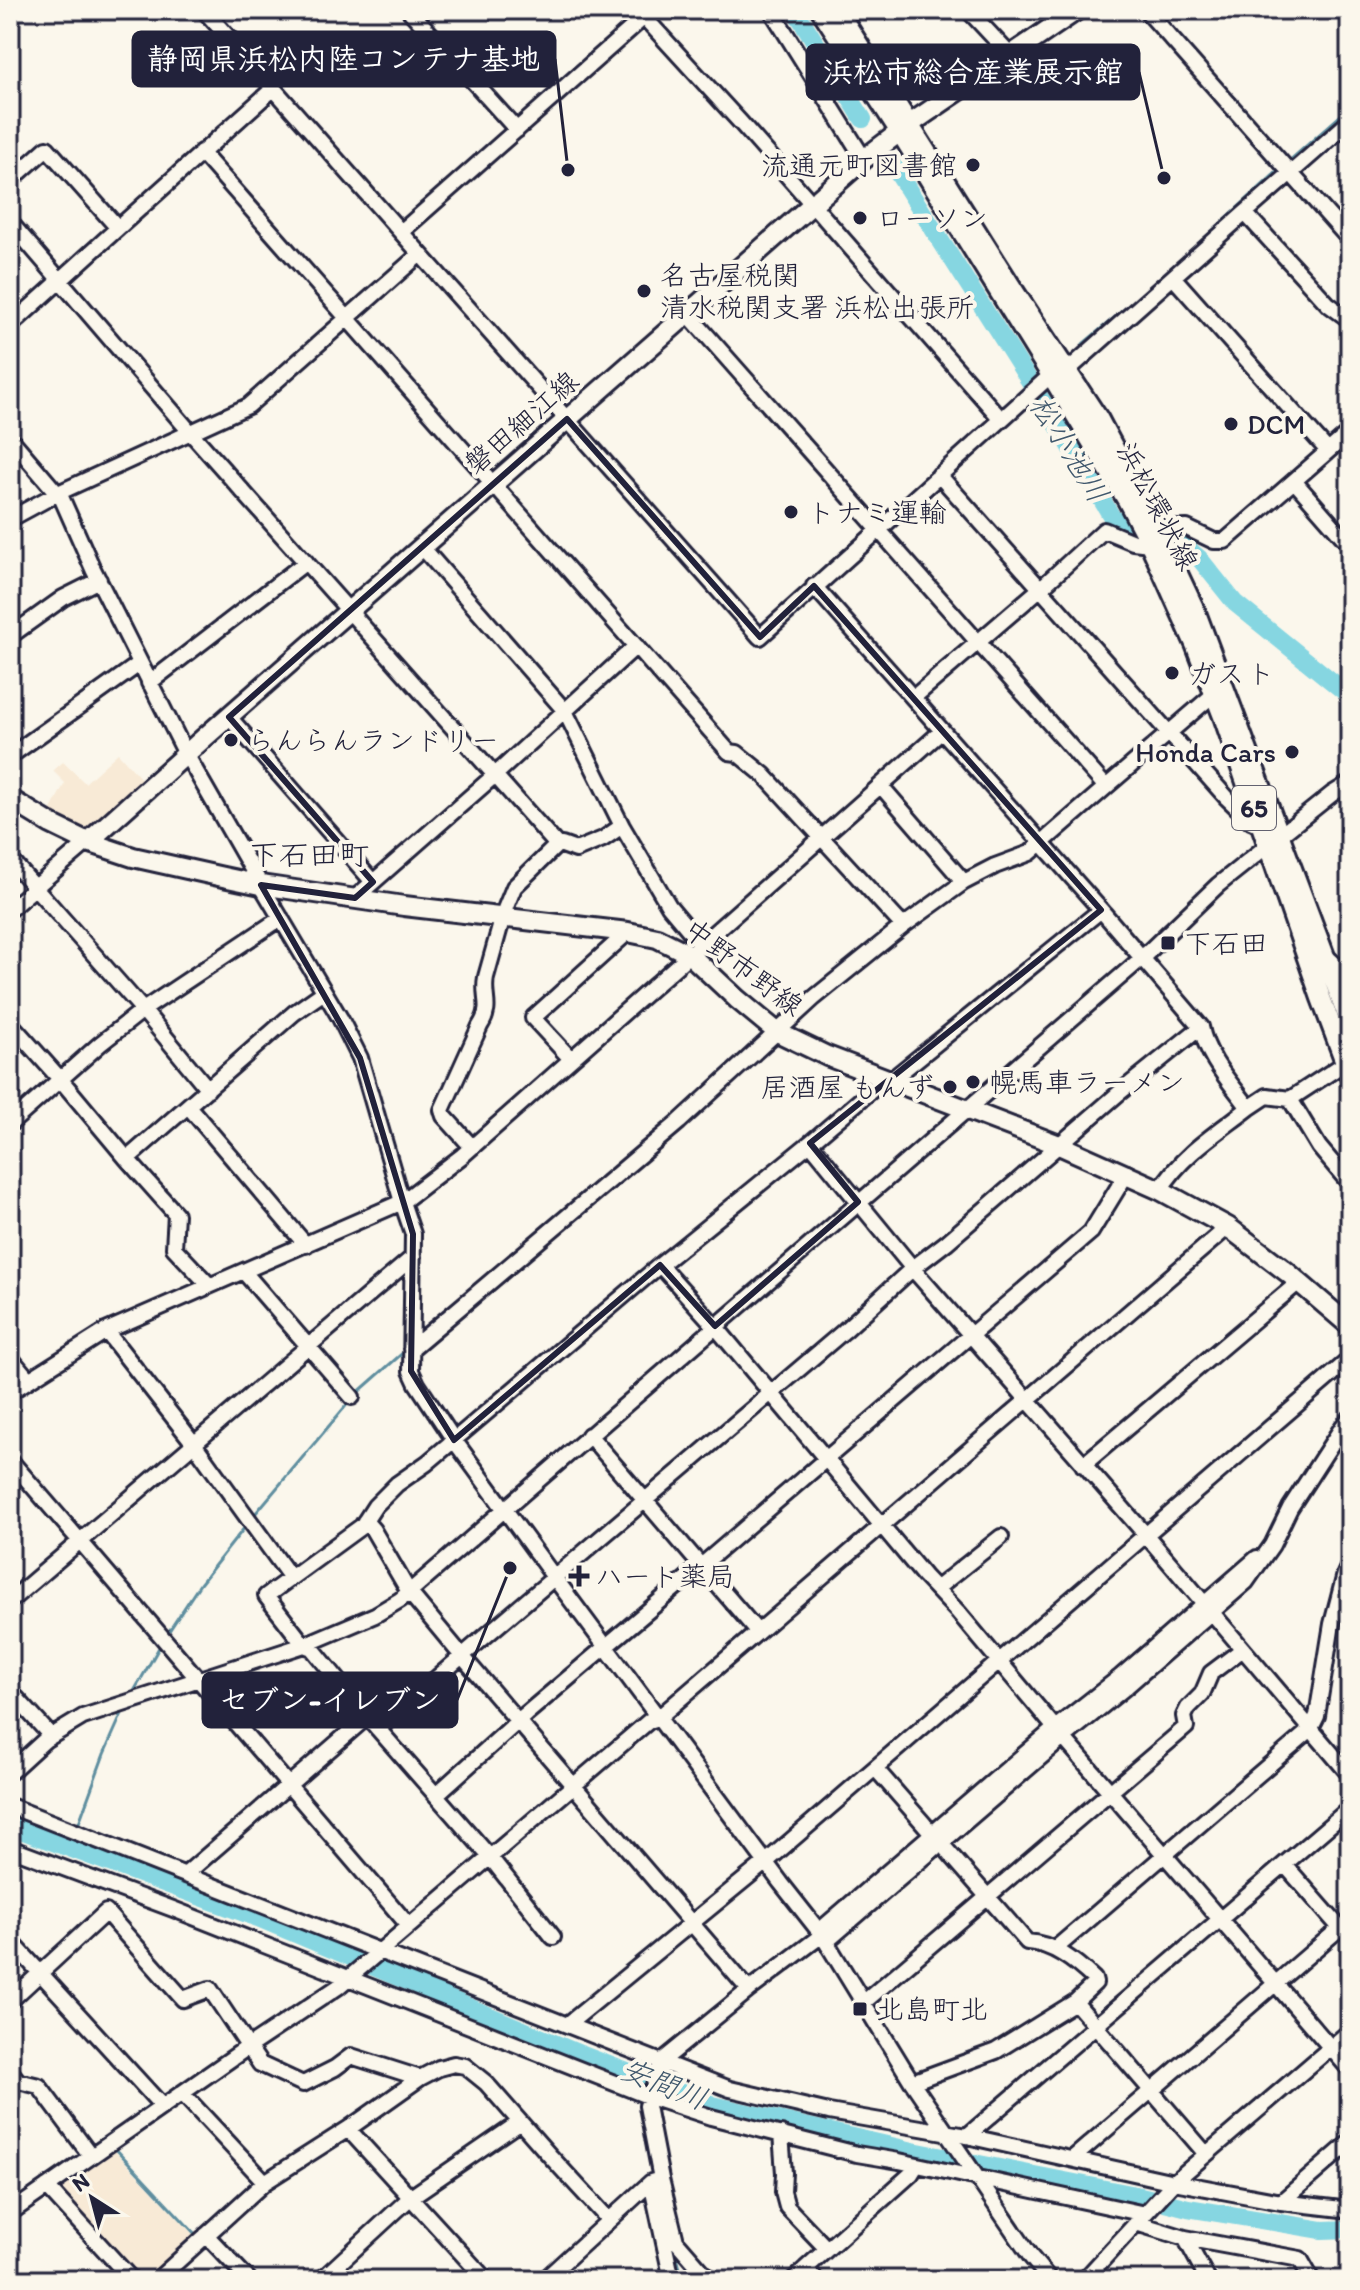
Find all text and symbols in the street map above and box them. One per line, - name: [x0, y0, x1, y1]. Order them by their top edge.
- callout: 静岡県浜松内陸コンテナ基地: [133, 32, 555, 86]
- text: 静岡県浜松内陸コンテナ基地: [148, 40, 540, 77]
- callout: 浜松市総合産業展示館: [807, 45, 1139, 99]
- text: 浜松市総合産業展示館: [823, 53, 1123, 90]
- place label: 流通元町図書館: [761, 148, 957, 182]
- marker: 流通元町図書館: [964, 156, 982, 174]
- place label: ローソン: [876, 201, 988, 235]
- marker: ローソン: [851, 209, 869, 227]
- place label: 名古屋税関 清水税関支署 浜松出張所: [660, 258, 974, 324]
- marker: 名古屋税関 清水税関支署 浜松出張所: [635, 282, 653, 300]
- street label: 磐田細江線: [457, 363, 585, 481]
- water label: 松小池川: [1022, 388, 1117, 509]
- place label: DCM: [1247, 407, 1305, 441]
- marker: DCM: [1222, 415, 1240, 433]
- street label: 浜松環状線: [1110, 436, 1206, 576]
- place label: トナミ運輸: [807, 495, 947, 529]
- marker: トナミ運輸: [782, 503, 800, 521]
- place label: ガスト: [1188, 656, 1275, 690]
- marker: ガスト: [1163, 664, 1181, 682]
- place label: らんらんランドリー: [247, 723, 499, 757]
- marker: らんらんランドリー: [222, 731, 240, 749]
- place label: Honda Cars: [1135, 735, 1276, 769]
- marker: Honda Cars: [1283, 743, 1301, 761]
- road number: 65: [1232, 786, 1276, 830]
- district label: 下石田町: [249, 836, 369, 873]
- street label: 中野市野線: [678, 911, 810, 1023]
- place label: 下石田: [1184, 926, 1268, 960]
- marker: 下石田: [1159, 934, 1177, 952]
- place label: 幌馬車ラーメン: [989, 1065, 1185, 1099]
- place label: 居酒屋 もんず: [761, 1070, 934, 1104]
- marker: 幌馬車ラーメン: [964, 1073, 982, 1091]
- marker: 居酒屋 もんず: [941, 1078, 959, 1096]
- place label: ハート薬局: [595, 1559, 735, 1593]
- marker: ハート薬局: [570, 1567, 588, 1585]
- callout: セブン-イレブン: [203, 1673, 457, 1727]
- text: セブン-イレブン: [219, 1681, 441, 1718]
- place label: 北島町北: [876, 1992, 988, 2026]
- marker: 北島町北: [851, 2000, 869, 2018]
- water label: 安間川: [616, 2050, 713, 2118]
- north arrow: [52, 2158, 132, 2238]
- text: N: [67, 2167, 94, 2198]

